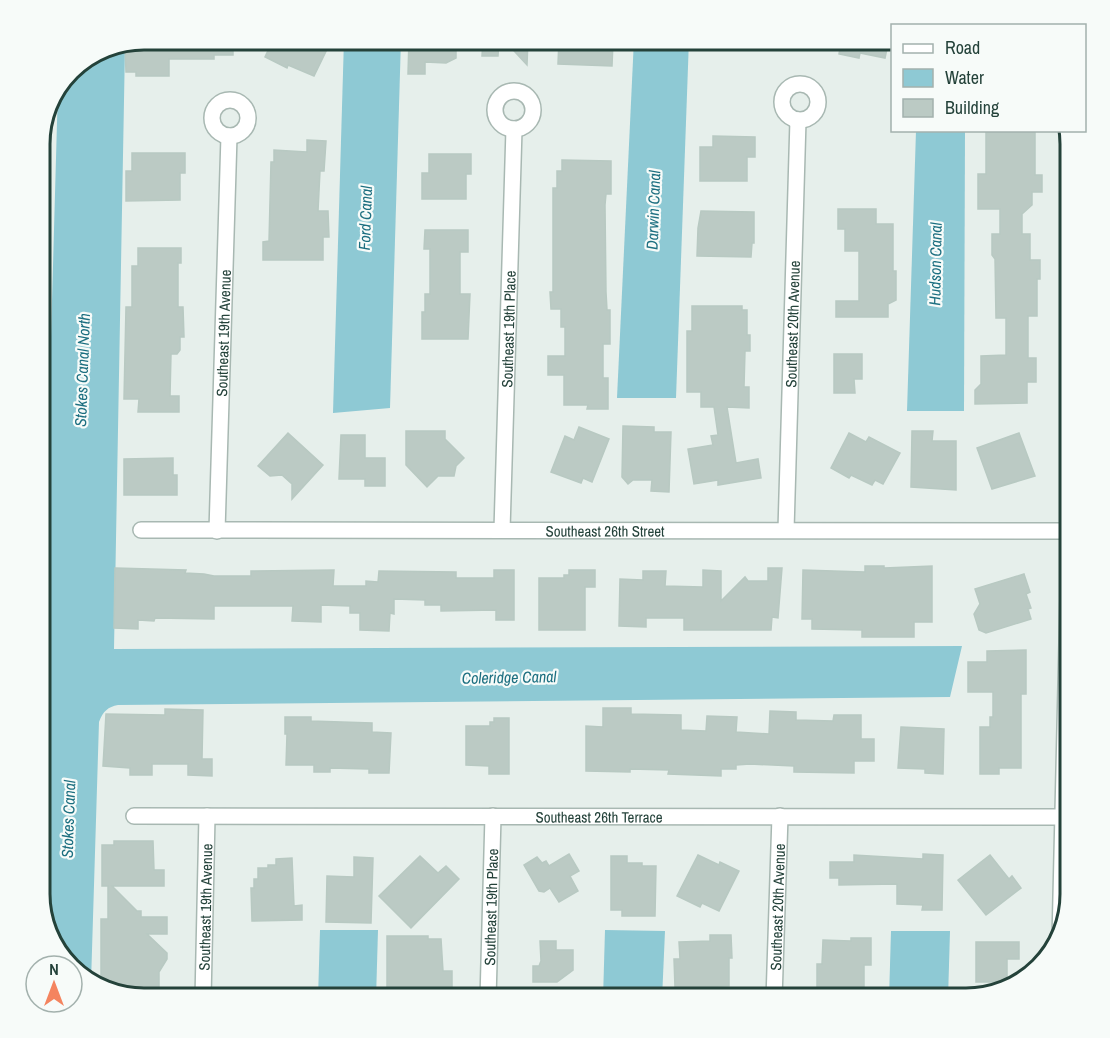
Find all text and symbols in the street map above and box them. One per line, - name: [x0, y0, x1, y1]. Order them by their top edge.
- legend: [891, 24, 1086, 132]
- text: Road: [945, 35, 980, 60]
- text: Water: [945, 65, 984, 90]
- text: Building: [945, 95, 1000, 120]
- water label: Darwin Canal: [641, 169, 665, 250]
- water label: Ford Canal: [353, 184, 377, 251]
- water label: Hudson Canal: [923, 221, 947, 306]
- street label: Southeast 20th Avenue: [780, 260, 804, 388]
- street label: Southeast 19th Avenue: [211, 269, 235, 397]
- street label: Southeast 19th Place: [496, 270, 520, 388]
- water label: Stokes Canal North: [69, 313, 95, 427]
- street label: Southeast 26th Street: [545, 520, 665, 541]
- water label: Coleridge Canal: [461, 665, 558, 689]
- water label: Stokes Canal: [56, 779, 80, 858]
- street label: Southeast 26th Terrace: [535, 806, 663, 827]
- street label: Southeast 19th Avenue: [193, 843, 217, 971]
- street label: Southeast 20th Avenue: [764, 843, 790, 971]
- street label: Southeast 19th Place: [478, 848, 503, 966]
- north arrow: [24, 954, 84, 1014]
- text: N: [49, 958, 59, 980]

